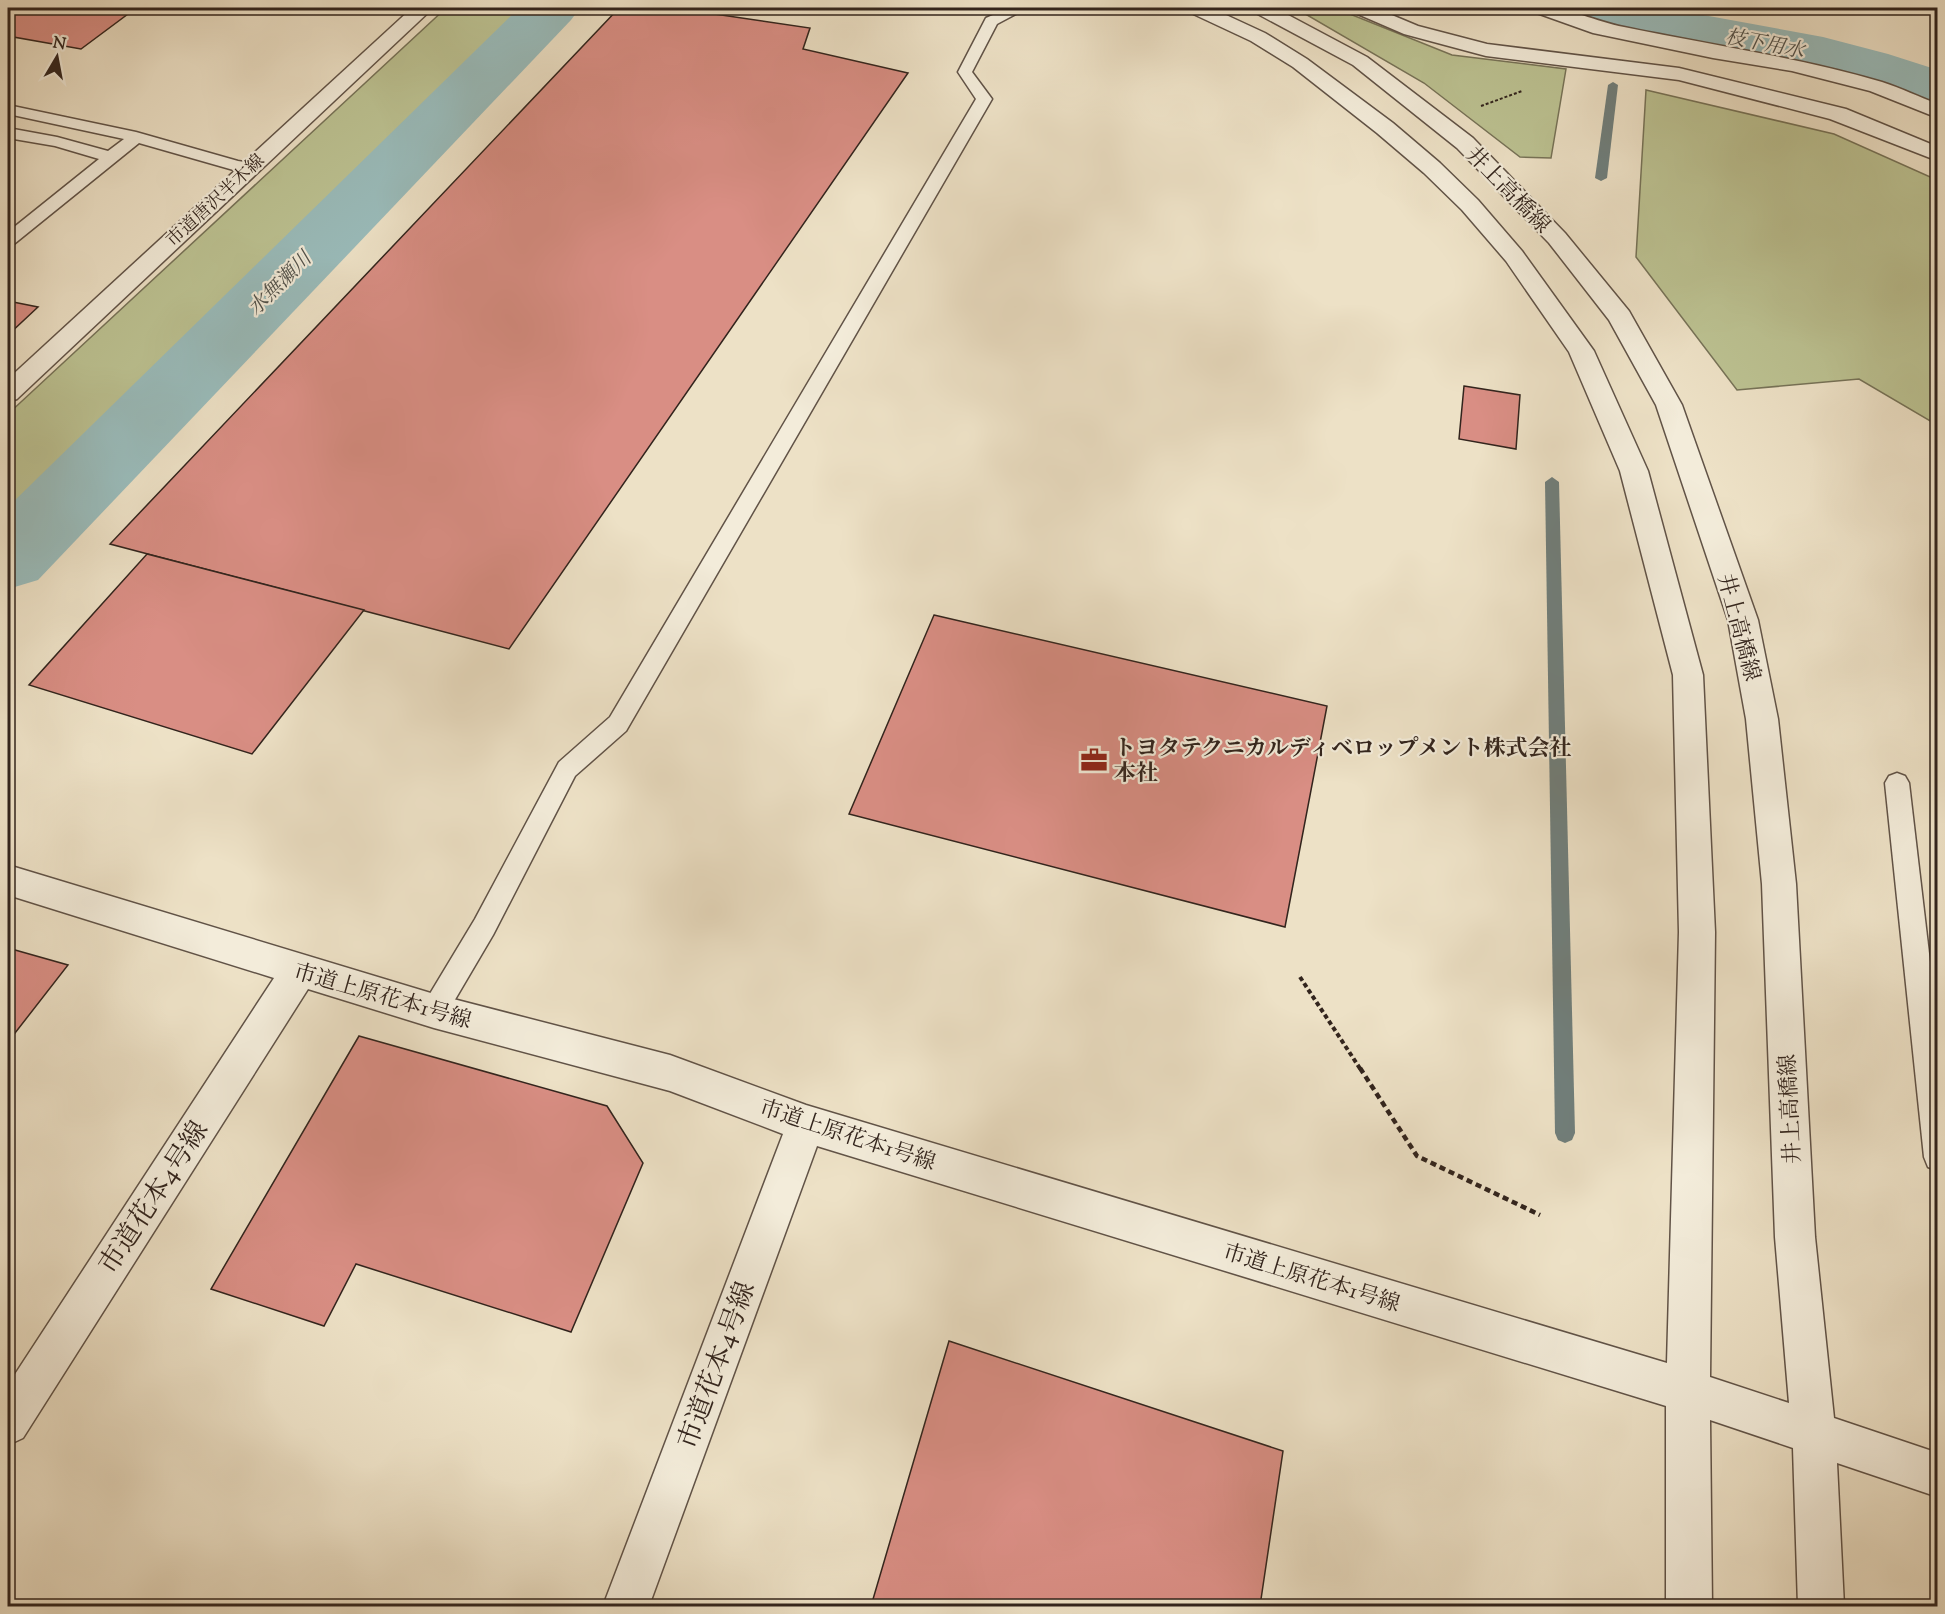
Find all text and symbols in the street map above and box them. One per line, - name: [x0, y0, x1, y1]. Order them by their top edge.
- water label: 枝下用水: [1722, 24, 1809, 68]
- north arrow: [27, 27, 87, 87]
- text: N: [51, 32, 68, 57]
- street label: 井上高橋線: [1457, 140, 1557, 242]
- street label: 市道唐沢半木線: [161, 149, 271, 254]
- water label: 水無瀬川: [242, 245, 321, 323]
- street label: 井上高橋線: [1707, 571, 1767, 685]
- place label: トヨタテクニカルディベロップメント株式会社 本社: [1114, 734, 1572, 791]
- office icon: トヨタテクニカルディベロップメント株式会社 本社: [1079, 745, 1109, 775]
- street label: 市道上原花本1号線: [290, 957, 475, 1039]
- street label: 井上高橋線: [1773, 1053, 1811, 1165]
- street label: 市道上原花本1号線: [755, 1093, 939, 1180]
- street label: 市道花本4号線: [91, 1114, 219, 1283]
- street label: 市道上原花本1号線: [1219, 1238, 1404, 1322]
- street label: 市道花本4号線: [670, 1277, 767, 1455]

